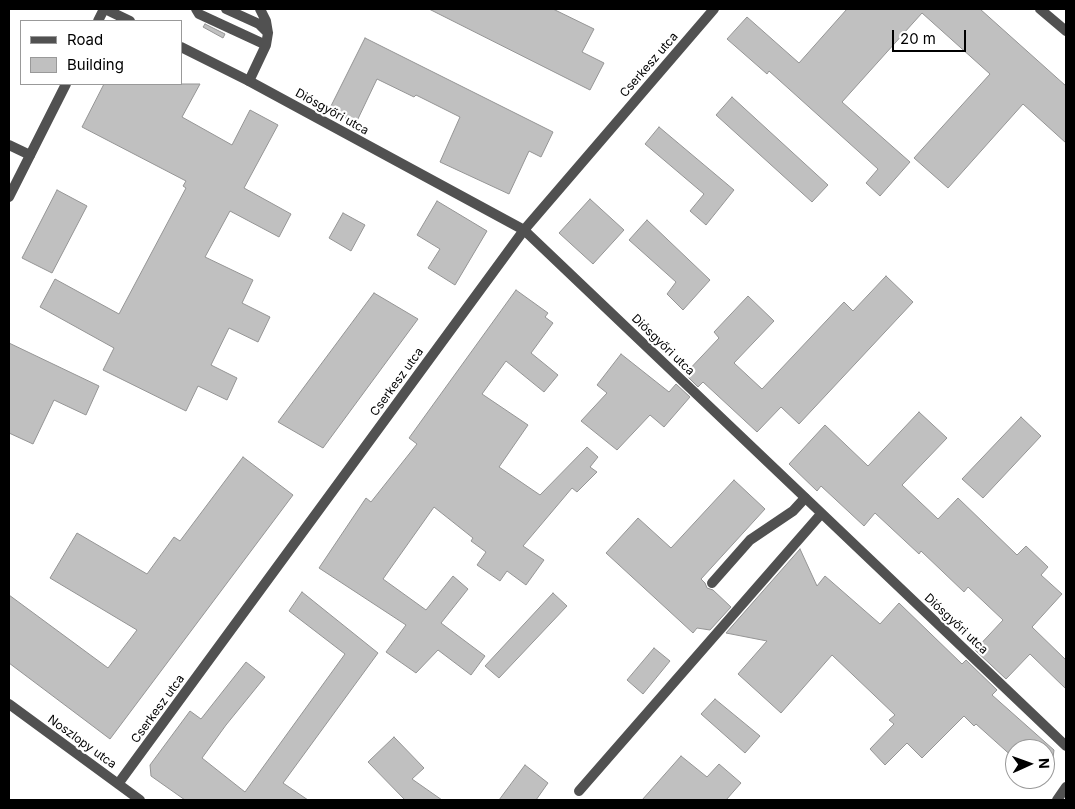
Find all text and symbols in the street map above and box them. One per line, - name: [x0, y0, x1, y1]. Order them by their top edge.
- legend: [20, 20, 182, 85]
- scale bar: [895, 20, 969, 52]
- text: 20 m: [900, 29, 936, 48]
- text: Road: [67, 30, 103, 49]
- street label: Cserkesz utca: [617, 30, 681, 100]
- text: Building: [67, 55, 124, 74]
- street label: Diósgyőri utca: [293, 86, 371, 138]
- street label: Diósgyőri utca: [629, 311, 697, 379]
- street label: Cserkesz utca: [367, 345, 427, 419]
- street label: Diósgyőri utca: [921, 591, 991, 657]
- street label: Cserkesz utca: [128, 672, 188, 746]
- street label: Noszlopy utca: [45, 712, 119, 772]
- north arrow: [1005, 739, 1055, 789]
- text: N: [1036, 758, 1053, 769]

